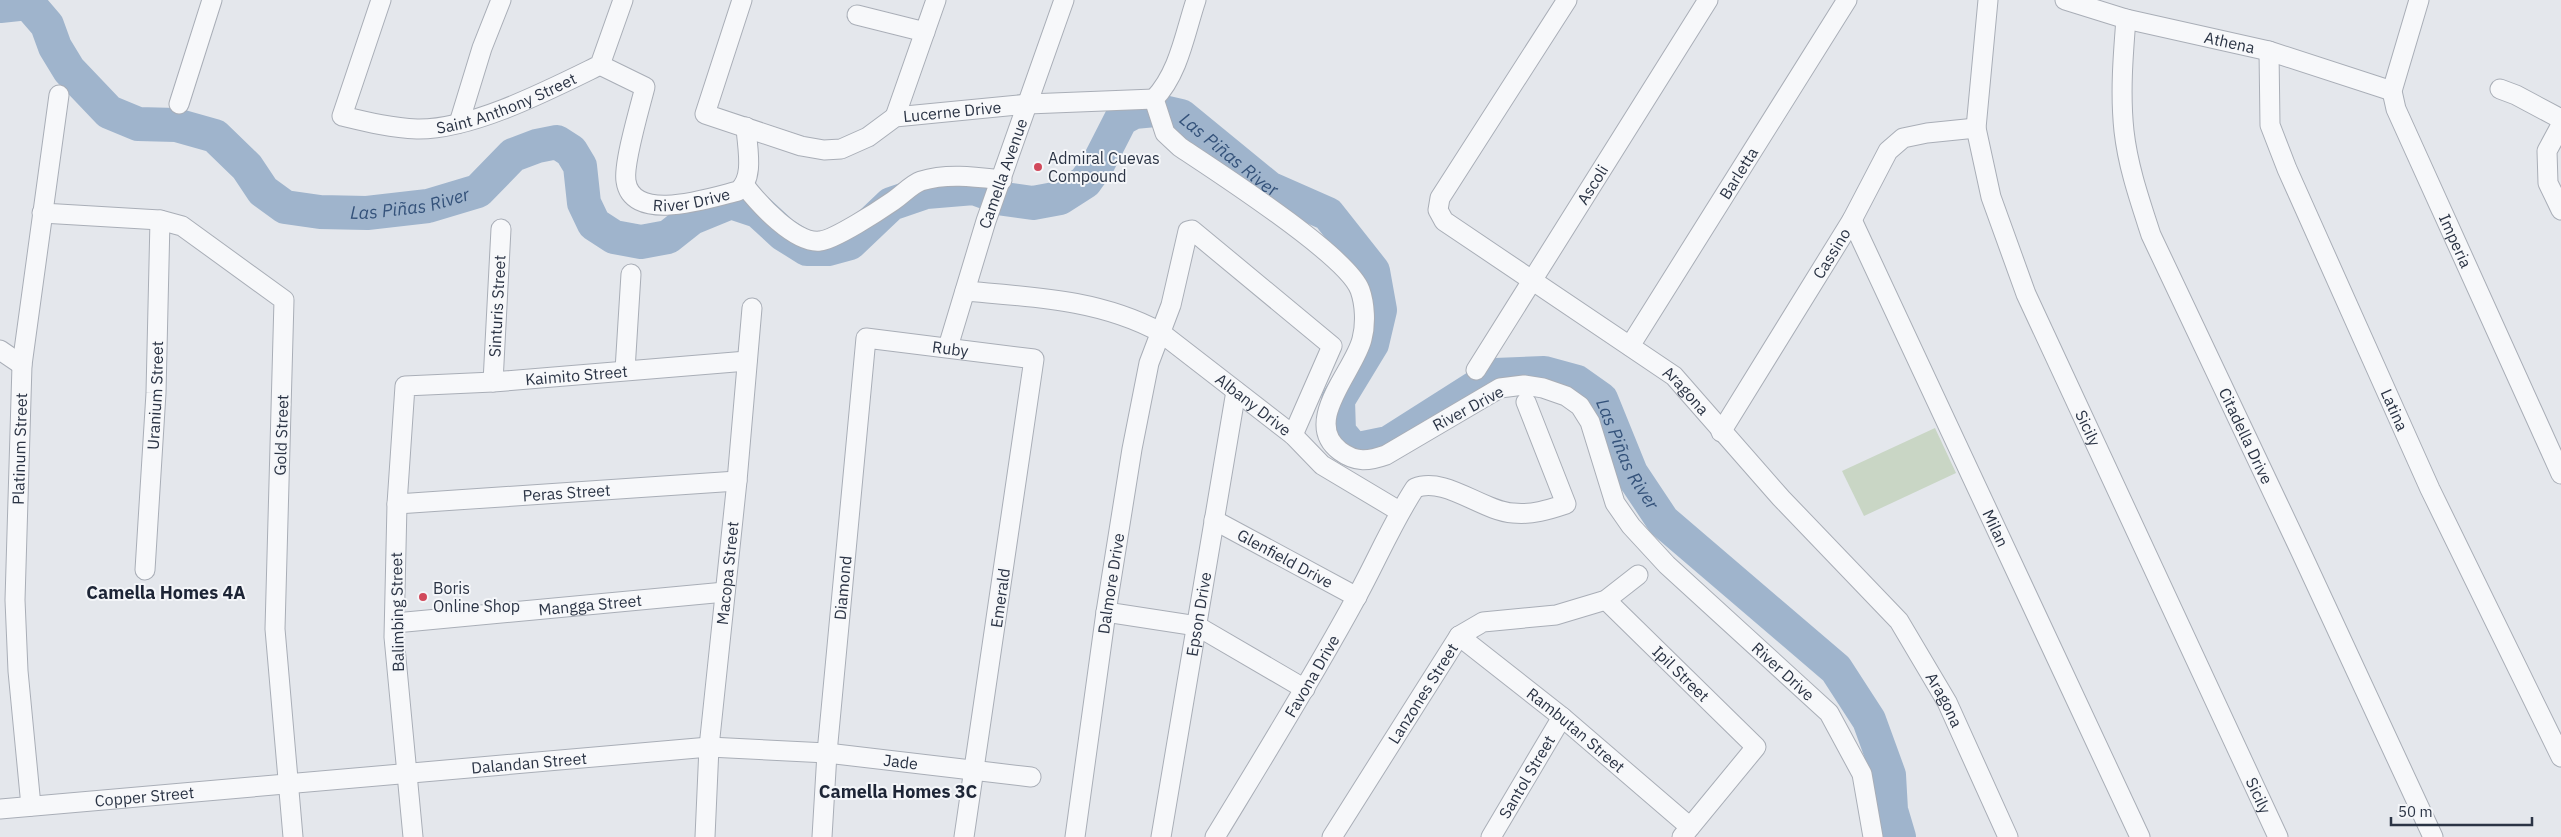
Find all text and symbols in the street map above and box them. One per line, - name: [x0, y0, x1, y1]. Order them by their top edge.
- street label: Athena: [2202, 27, 2257, 58]
- street label: Saint Anthony Street: [435, 68, 579, 138]
- street label: Lucerne Drive: [902, 97, 1002, 126]
- water label: Las Piñas River: [1175, 107, 1282, 202]
- street label: Camella Avenue: [974, 115, 1032, 231]
- street label: Barletta: [1715, 143, 1762, 203]
- place label: Admiral Cuevas Compound: [1048, 148, 1160, 186]
- marker: Admiral Cuevas Compound: [1032, 161, 1044, 173]
- street label: Ascoli: [1572, 161, 1612, 208]
- water label: Las Piñas River: [350, 182, 472, 224]
- street label: River Drive: [652, 184, 732, 215]
- street label: Imperia: [2435, 211, 2477, 271]
- street label: Cassino: [1808, 224, 1855, 282]
- street label: Sinturis Street: [484, 254, 510, 358]
- street label: Ruby: [931, 336, 970, 361]
- street label: Uranium Street: [142, 341, 167, 450]
- street label: Kaimito Street: [524, 361, 628, 389]
- street label: Aragona: [1659, 362, 1714, 419]
- street label: Albany Drive: [1212, 369, 1295, 440]
- street label: River Drive: [1429, 381, 1507, 435]
- street label: Citadella Drive: [2215, 384, 2277, 487]
- street label: Latina: [2377, 386, 2413, 434]
- street label: Platinum Street: [8, 392, 31, 505]
- street label: Gold Street: [270, 394, 292, 476]
- water label: Las Piñas River: [1591, 395, 1664, 514]
- street label: Sicily: [2071, 407, 2105, 449]
- street label: Peras Street: [522, 480, 611, 505]
- street label: Milan: [1978, 506, 2013, 550]
- street label: Macopa Street: [712, 520, 743, 626]
- street label: Glenfield Drive: [1234, 525, 1337, 592]
- street label: Dalmore Drive: [1093, 531, 1129, 635]
- street label: Balimbing Street: [386, 552, 408, 672]
- street label: Diamond: [830, 555, 855, 621]
- street label: Emerald: [986, 567, 1014, 629]
- street label: Epson Drive: [1182, 570, 1215, 658]
- place label: Boris Online Shop: [433, 578, 520, 616]
- district label: Camella Homes 4A: [86, 581, 246, 604]
- street label: Mangga Street: [538, 590, 643, 619]
- marker: Boris Online Shop: [417, 591, 429, 603]
- street label: Favona Drive: [1280, 631, 1344, 721]
- street label: River Drive: [1748, 638, 1819, 705]
- street label: Lanzones Street: [1384, 639, 1462, 747]
- street label: Ipil Street: [1648, 641, 1714, 706]
- street label: Aragona: [1922, 669, 1967, 731]
- street label: Rambutan Street: [1523, 683, 1629, 777]
- street label: Santol Street: [1494, 731, 1559, 822]
- street label: Dalandan Street: [470, 748, 588, 778]
- street label: Jade: [882, 750, 919, 774]
- street label: Sicily: [2242, 774, 2276, 817]
- district label: Camella Homes 3C: [819, 780, 978, 803]
- street label: Copper Street: [94, 782, 195, 811]
- scale bar: [2391, 794, 2532, 826]
- text: 50 m: [2398, 802, 2433, 821]

